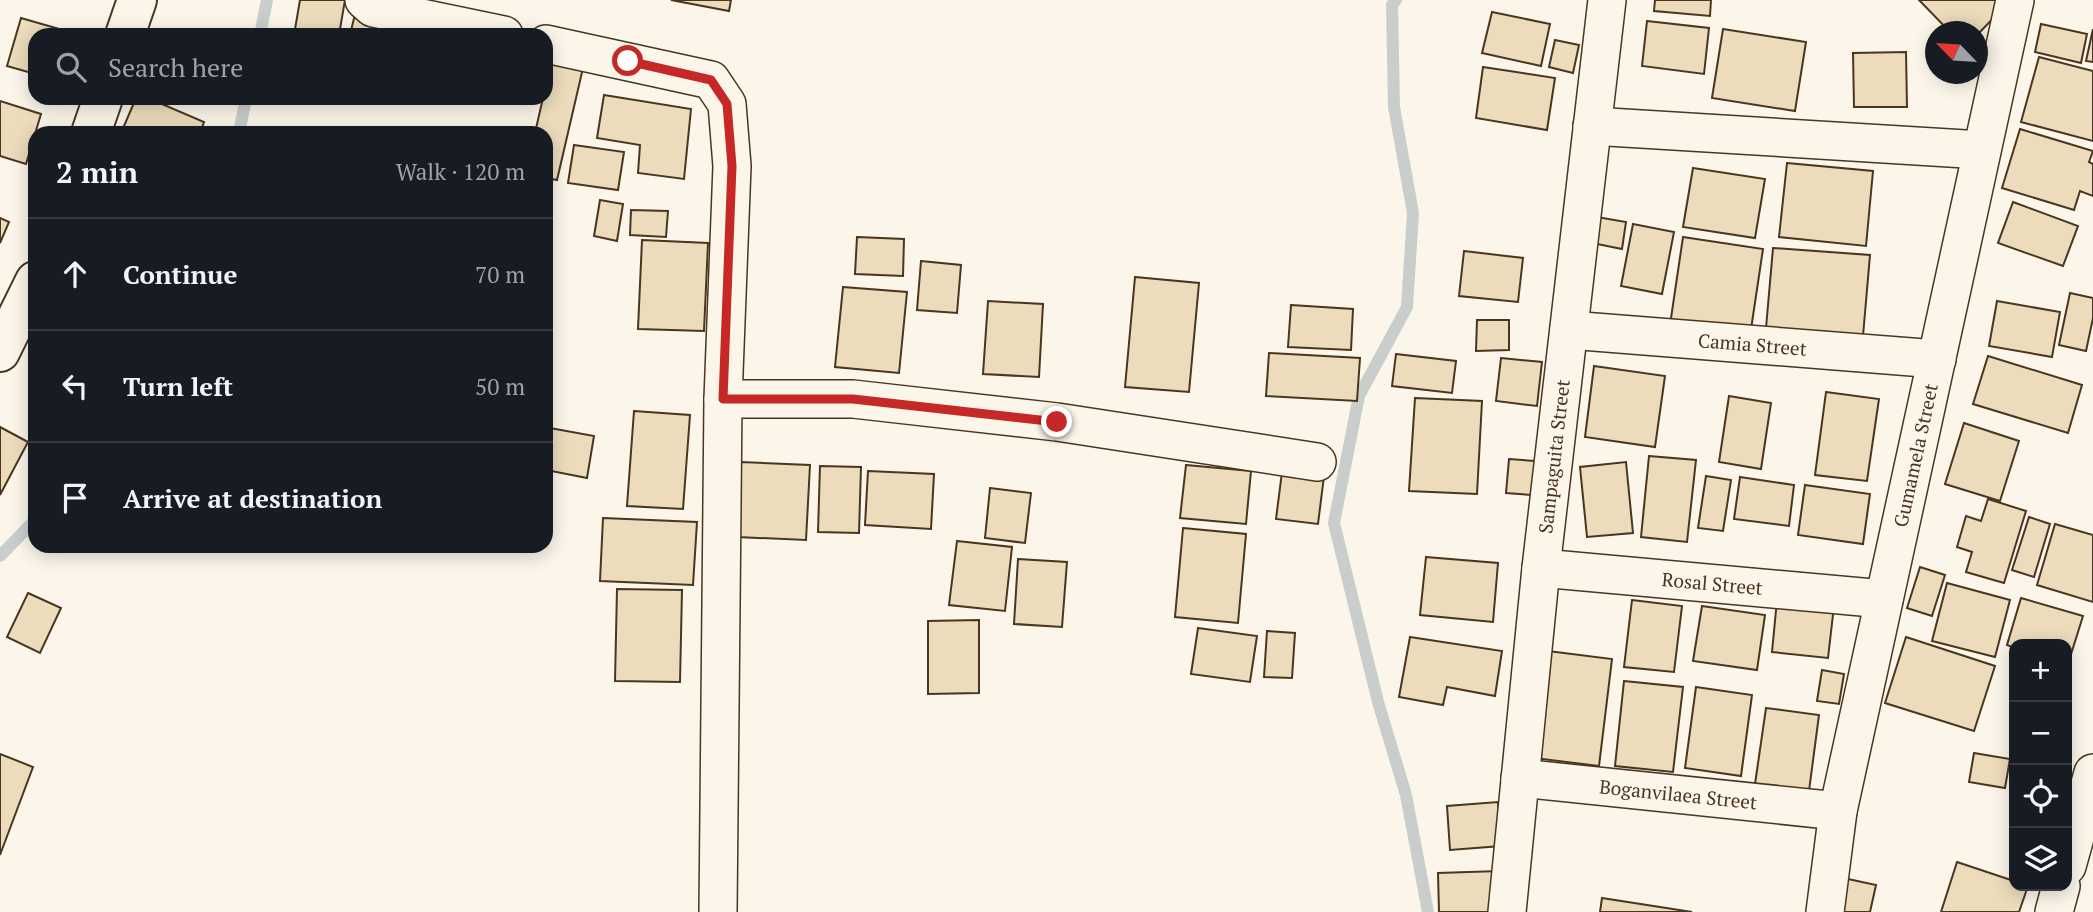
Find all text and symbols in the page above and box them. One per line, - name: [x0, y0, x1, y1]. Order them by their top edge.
- north arrow: [1925, 21, 1988, 84]
- search box: [28, 28, 553, 105]
- route start: [612, 45, 643, 76]
- icon: search: [52, 48, 90, 86]
- text: Search here: [108, 50, 243, 84]
- text: 2 min: [56, 152, 138, 192]
- text: Walk · 120 m: [396, 156, 525, 187]
- icon: ahead: [56, 255, 94, 293]
- text: Continue: [123, 257, 237, 291]
- text: 70 m: [475, 259, 525, 290]
- street label: Camia Street: [1697, 327, 1808, 361]
- icon: left: [56, 367, 94, 405]
- text: Turn left: [123, 369, 233, 403]
- text: 50 m: [475, 371, 525, 402]
- street label: Sampaguita Street: [1532, 378, 1575, 535]
- street label: Gumamela Street: [1887, 381, 1943, 529]
- route end: [1041, 406, 1072, 437]
- icon: arrive: [56, 479, 94, 517]
- text: Arrive at destination: [123, 481, 382, 515]
- street label: Rosal Street: [1661, 566, 1764, 600]
- map controls: [2009, 639, 2072, 891]
- button: +: [2009, 639, 2072, 702]
- button: −: [2009, 702, 2072, 765]
- button: locate: [2009, 765, 2072, 828]
- street label: Boganvilaea Street: [1598, 773, 1758, 815]
- button: layers: [2009, 828, 2072, 891]

